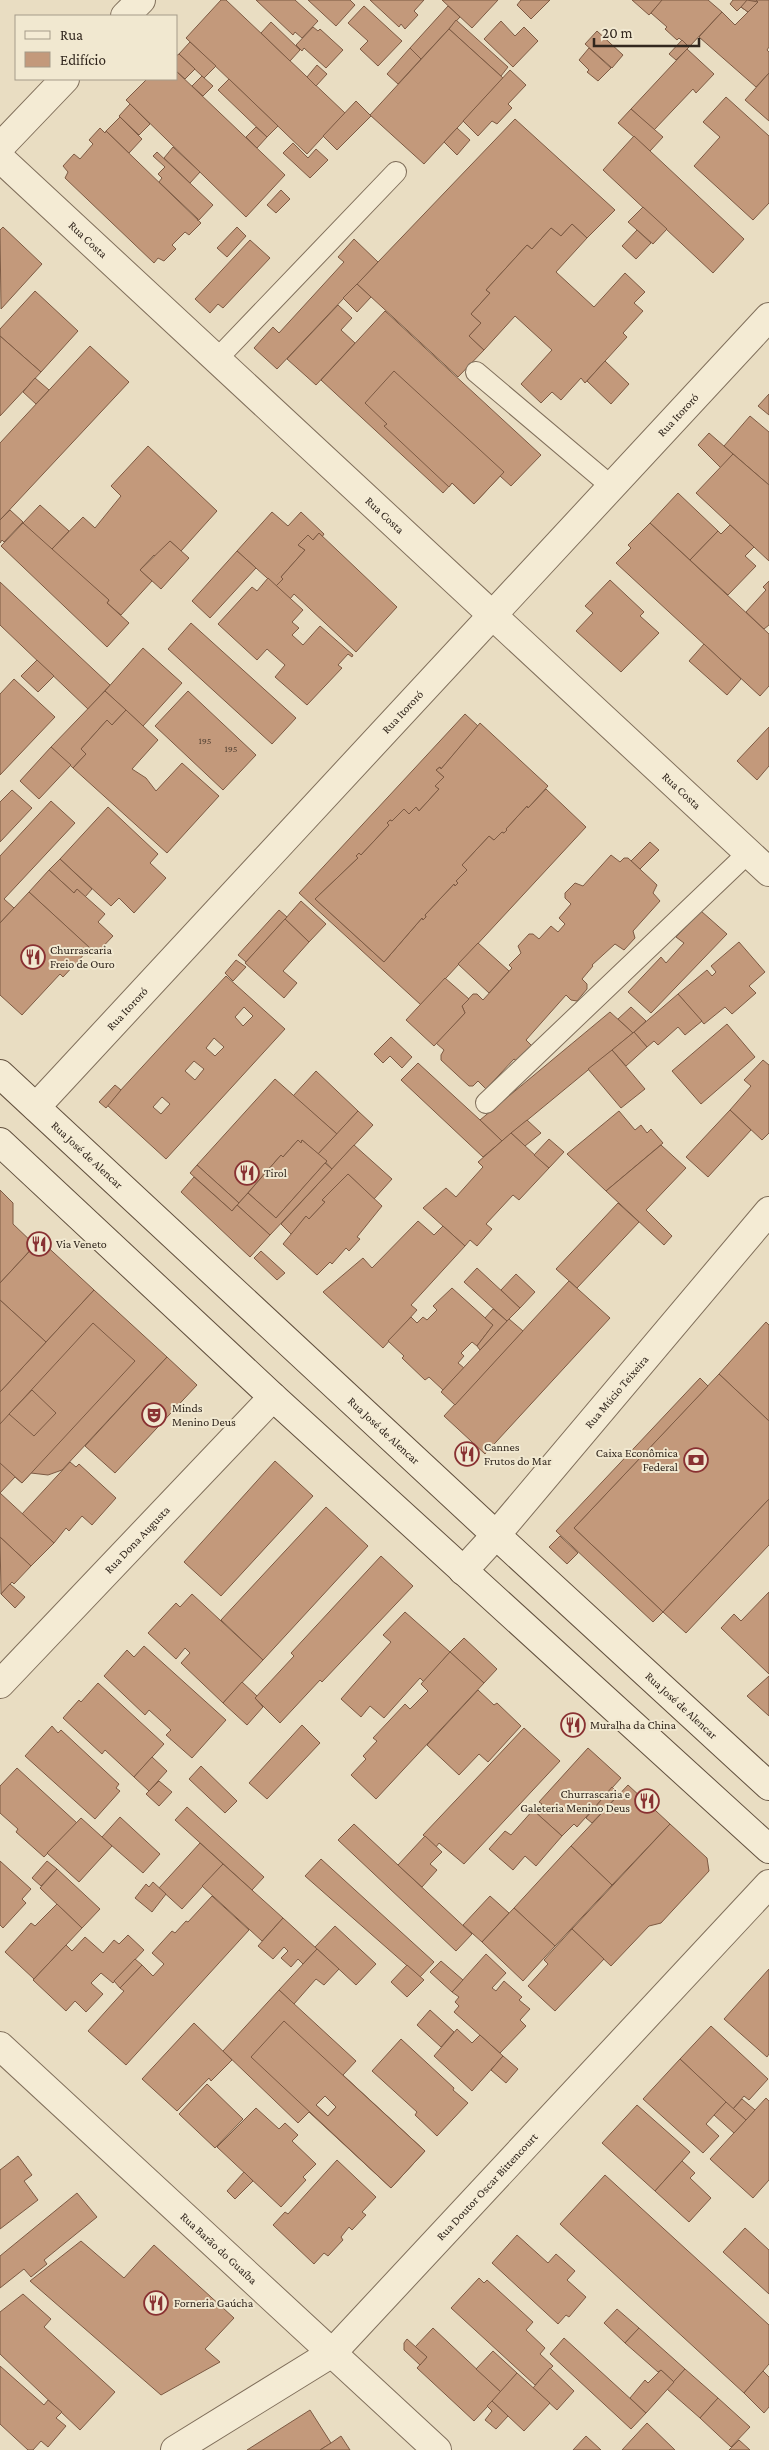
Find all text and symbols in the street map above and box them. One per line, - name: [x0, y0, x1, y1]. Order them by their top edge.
- legend: [15, 15, 178, 80]
- scale bar: [594, 15, 699, 47]
- text: 20 m: [602, 25, 633, 41]
- text: Rua: [60, 27, 83, 43]
- text: Edifício: [60, 52, 106, 68]
- street label: Rua Costa: [66, 218, 111, 261]
- street label: Rua Itororó: [655, 390, 702, 440]
- street label: Rua Costa: [362, 494, 407, 537]
- street label: Rua Itororó: [379, 687, 426, 736]
- house number: 195: [198, 735, 212, 746]
- house number: 195: [224, 743, 238, 754]
- street label: Rua Costa: [659, 769, 704, 813]
- place label: Churrascaria Freio de Ouro: [50, 943, 115, 971]
- restaurant icon: Churrascaria Freio de Ouro: [20, 944, 46, 970]
- street label: Rua Itororó: [104, 984, 151, 1033]
- street label: Rua José de Alencar: [48, 1118, 126, 1192]
- restaurant icon: Tirol: [234, 1160, 260, 1186]
- place label: Tirol: [264, 1166, 287, 1180]
- restaurant icon: Via Veneto: [26, 1231, 52, 1257]
- place label: Via Veneto: [56, 1237, 107, 1251]
- street label: Rua Múcio Teixeira: [582, 1352, 652, 1431]
- street label: Rua José de Alencar: [345, 1394, 423, 1468]
- place label: Minds Menino Deus: [172, 1401, 236, 1429]
- theatre icon: Minds Menino Deus: [141, 1402, 167, 1428]
- place label: Cannes Frutos do Mar: [484, 1440, 552, 1468]
- restaurant icon: Cannes Frutos do Mar: [454, 1441, 480, 1467]
- place label: Caixa Econômica Federal: [596, 1446, 678, 1474]
- bank icon: Caixa Econômica Federal: [683, 1447, 709, 1473]
- street label: Rua Dona Augusta: [102, 1503, 173, 1577]
- street label: Rua José de Alencar: [642, 1669, 721, 1743]
- restaurant icon: Muralha da China: [560, 1712, 586, 1738]
- place label: Muralha da China: [590, 1718, 677, 1732]
- place label: Churrascaria e Galeteria Menino Deus: [520, 1787, 630, 1815]
- restaurant icon: Churrascaria e Galeteria Menino Deus: [634, 1788, 660, 1814]
- street label: Rua Doutor Oscar Bittencourt: [434, 2129, 541, 2243]
- street label: Rua Barão do Guaíba: [178, 2209, 260, 2288]
- restaurant icon: Forneria Gaúcha: [143, 2290, 169, 2316]
- place label: Forneria Gaúcha: [174, 2296, 254, 2310]

